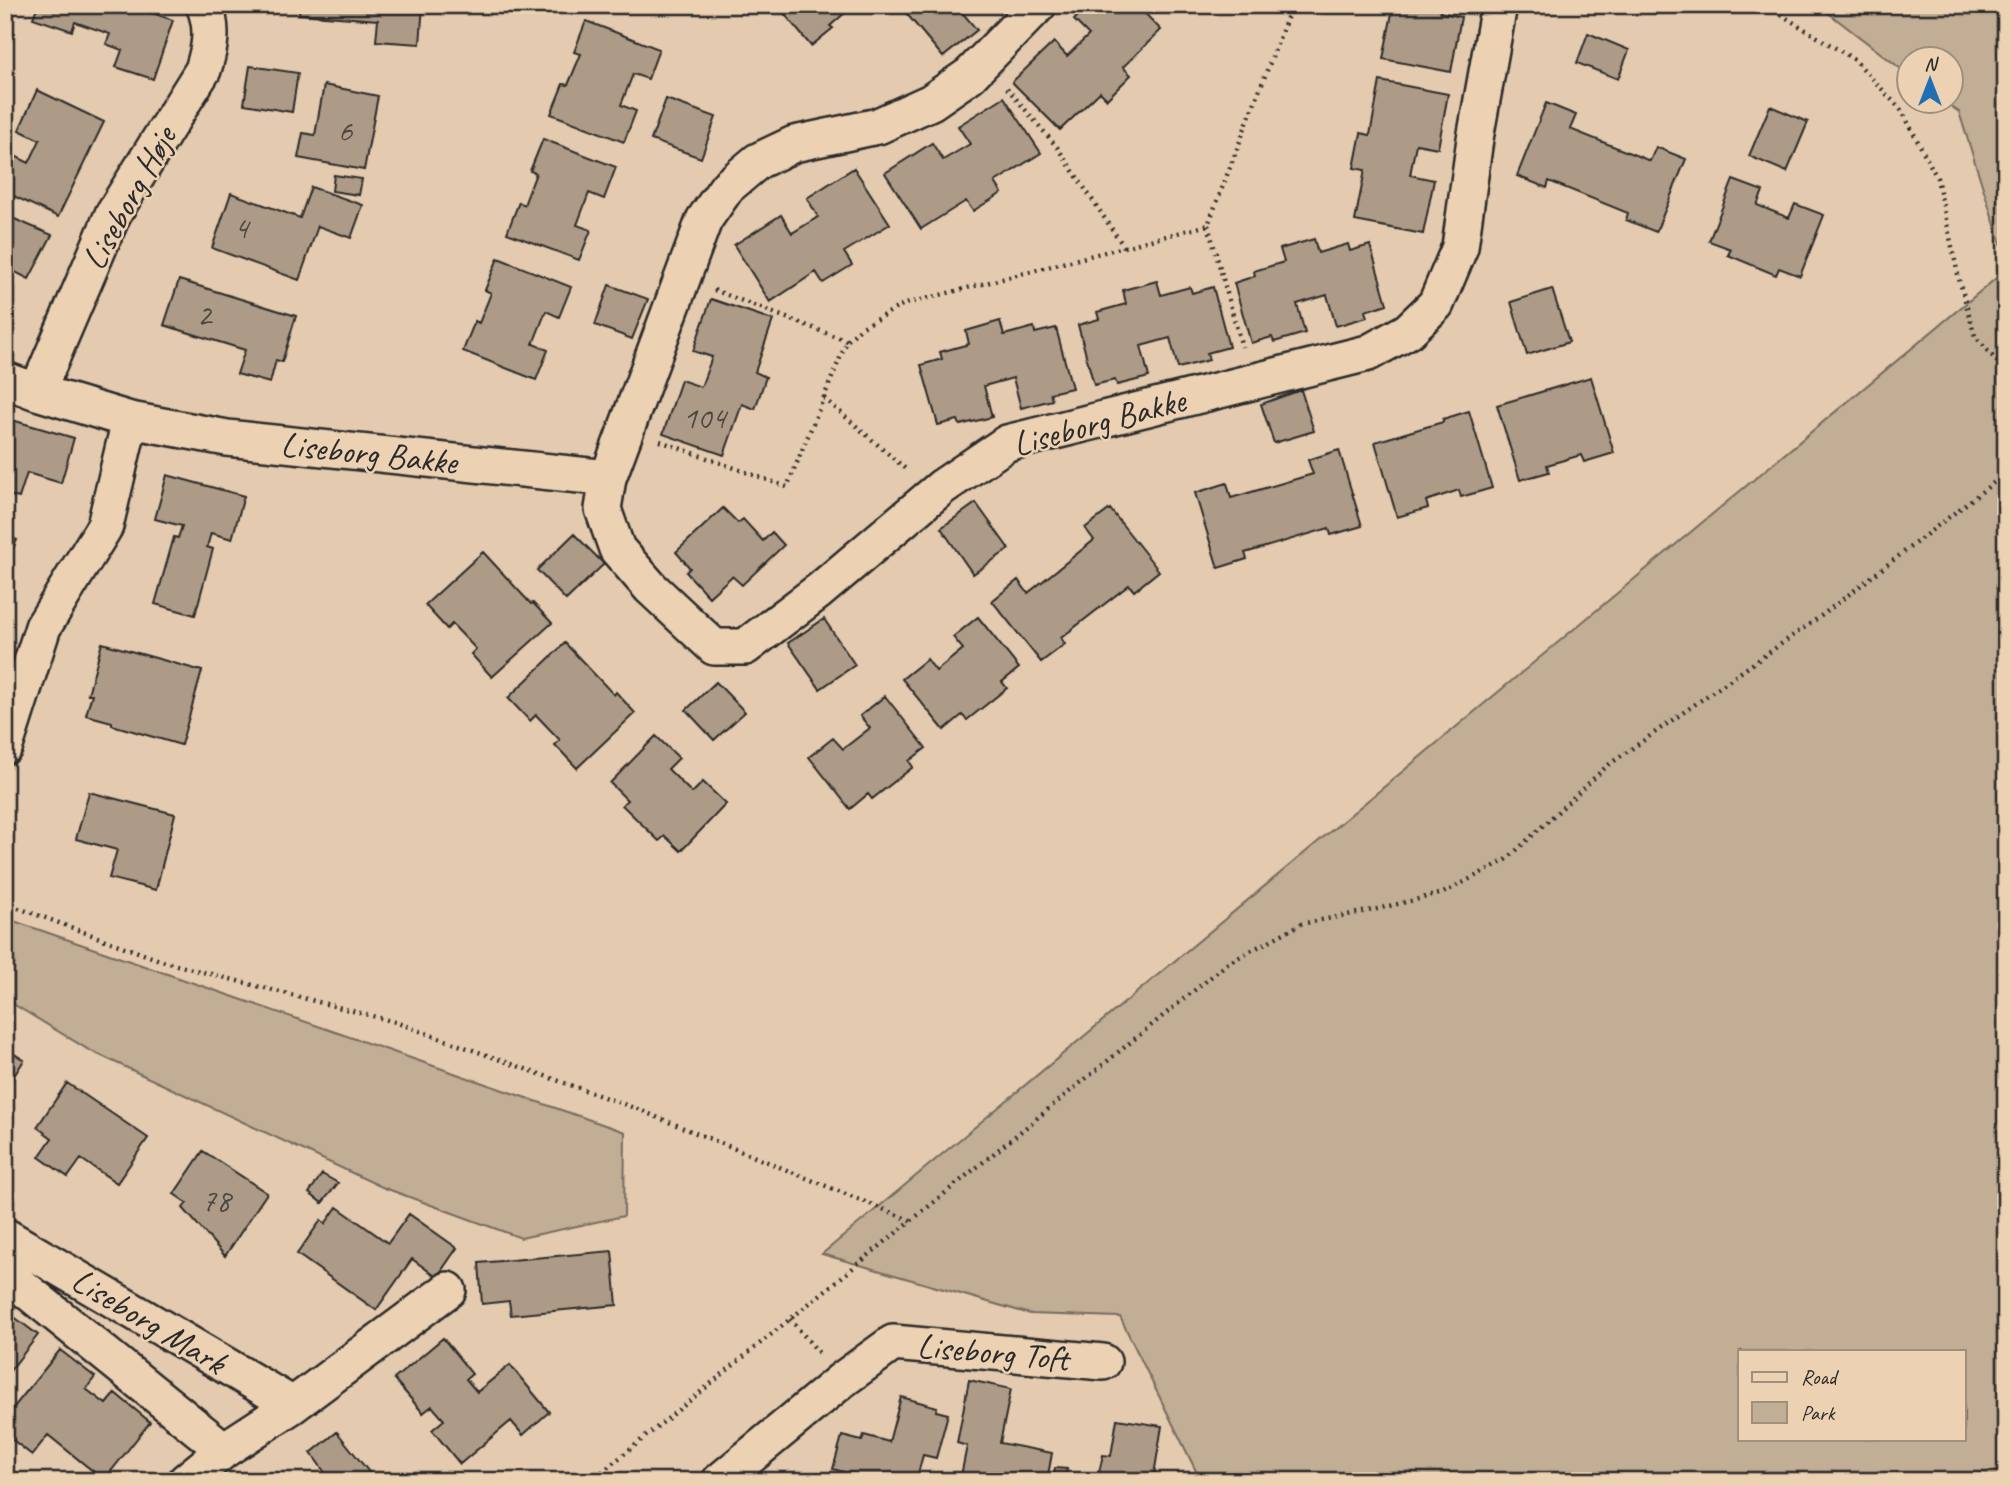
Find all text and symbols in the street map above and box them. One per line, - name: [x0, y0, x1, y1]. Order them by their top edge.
- north arrow: [1896, 46, 1966, 116]
- text: N: [1924, 52, 1939, 76]
- house number: 6: [338, 110, 354, 151]
- street label: Liseborg Høje: [71, 116, 188, 277]
- house number: 4: [234, 207, 252, 248]
- house number: 2: [197, 294, 214, 335]
- street label: Liseborg Bakke: [1008, 377, 1193, 467]
- house number: 104: [682, 397, 729, 438]
- street label: Liseborg Bakke: [279, 421, 462, 485]
- house number: 78: [202, 1180, 233, 1221]
- street label: Liseborg Mark: [64, 1257, 236, 1386]
- street label: Liseborg Toft: [915, 1323, 1074, 1381]
- legend: [1738, 1350, 1966, 1440]
- text: Road: [1801, 1364, 1840, 1390]
- text: Park: [1801, 1400, 1836, 1426]

